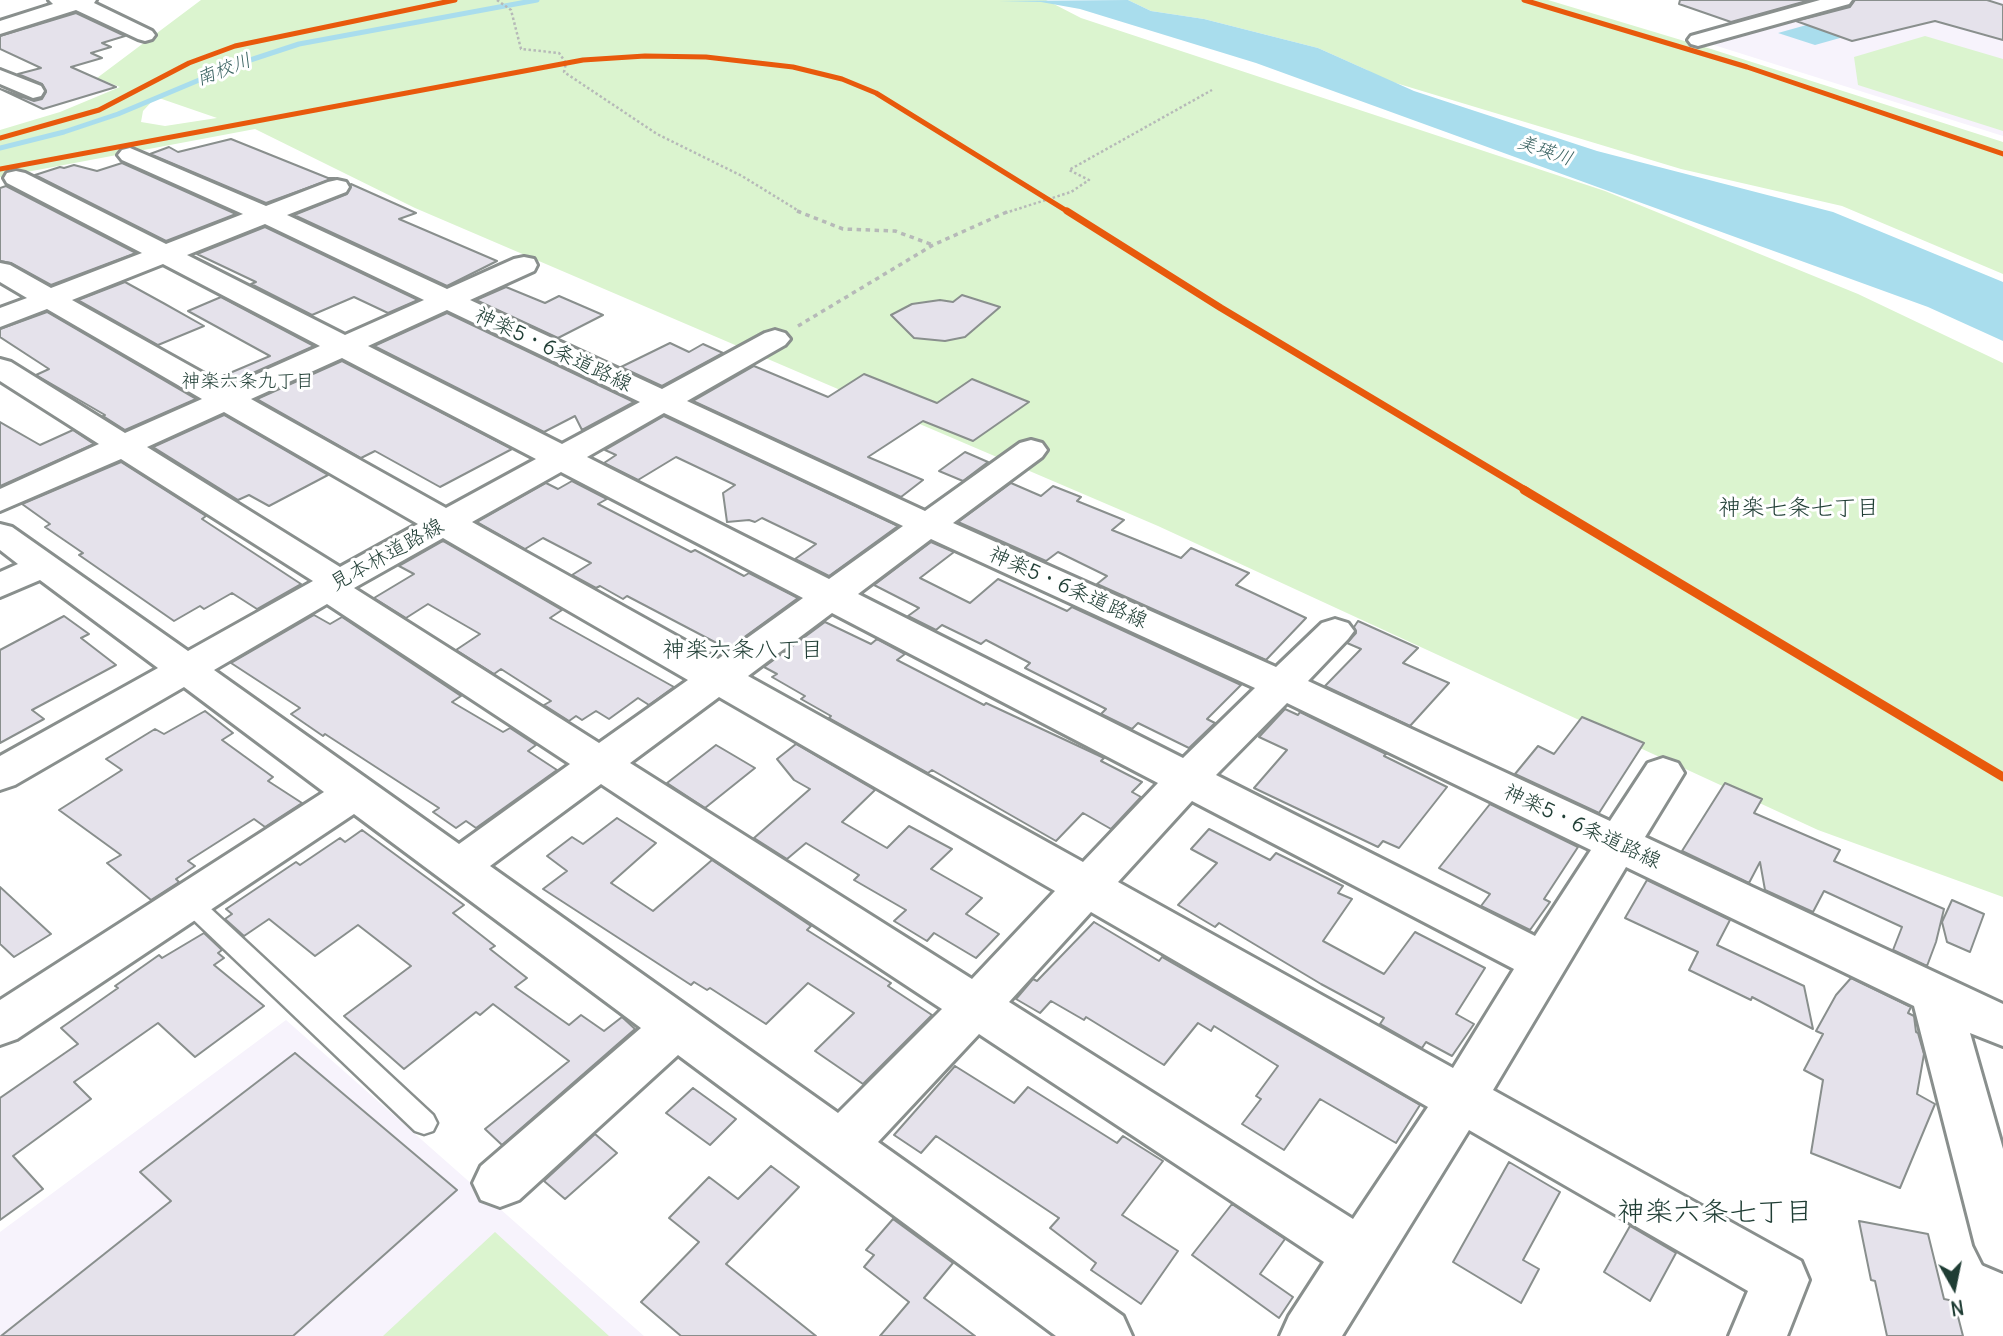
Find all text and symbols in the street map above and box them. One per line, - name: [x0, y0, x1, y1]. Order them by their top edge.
- water label: 南校川: [193, 49, 255, 91]
- water label: 美瑛川: [1514, 131, 1576, 171]
- street label: 神楽5・6条道路線: [470, 302, 636, 398]
- district label: 神楽六条九丁目: [182, 371, 314, 393]
- district label: 神楽七条七丁目: [1719, 494, 1879, 522]
- street label: 見本林道路線: [326, 513, 448, 597]
- street label: 神楽5・6条道路線: [985, 542, 1151, 634]
- district label: 神楽六条八丁目: [663, 636, 823, 664]
- street label: 神楽5・6条道路線: [1499, 779, 1665, 875]
- district label: 神楽六条七丁目: [1617, 1196, 1813, 1230]
- north arrow: [1919, 1252, 1989, 1322]
- text: N: [1949, 1295, 1966, 1321]

